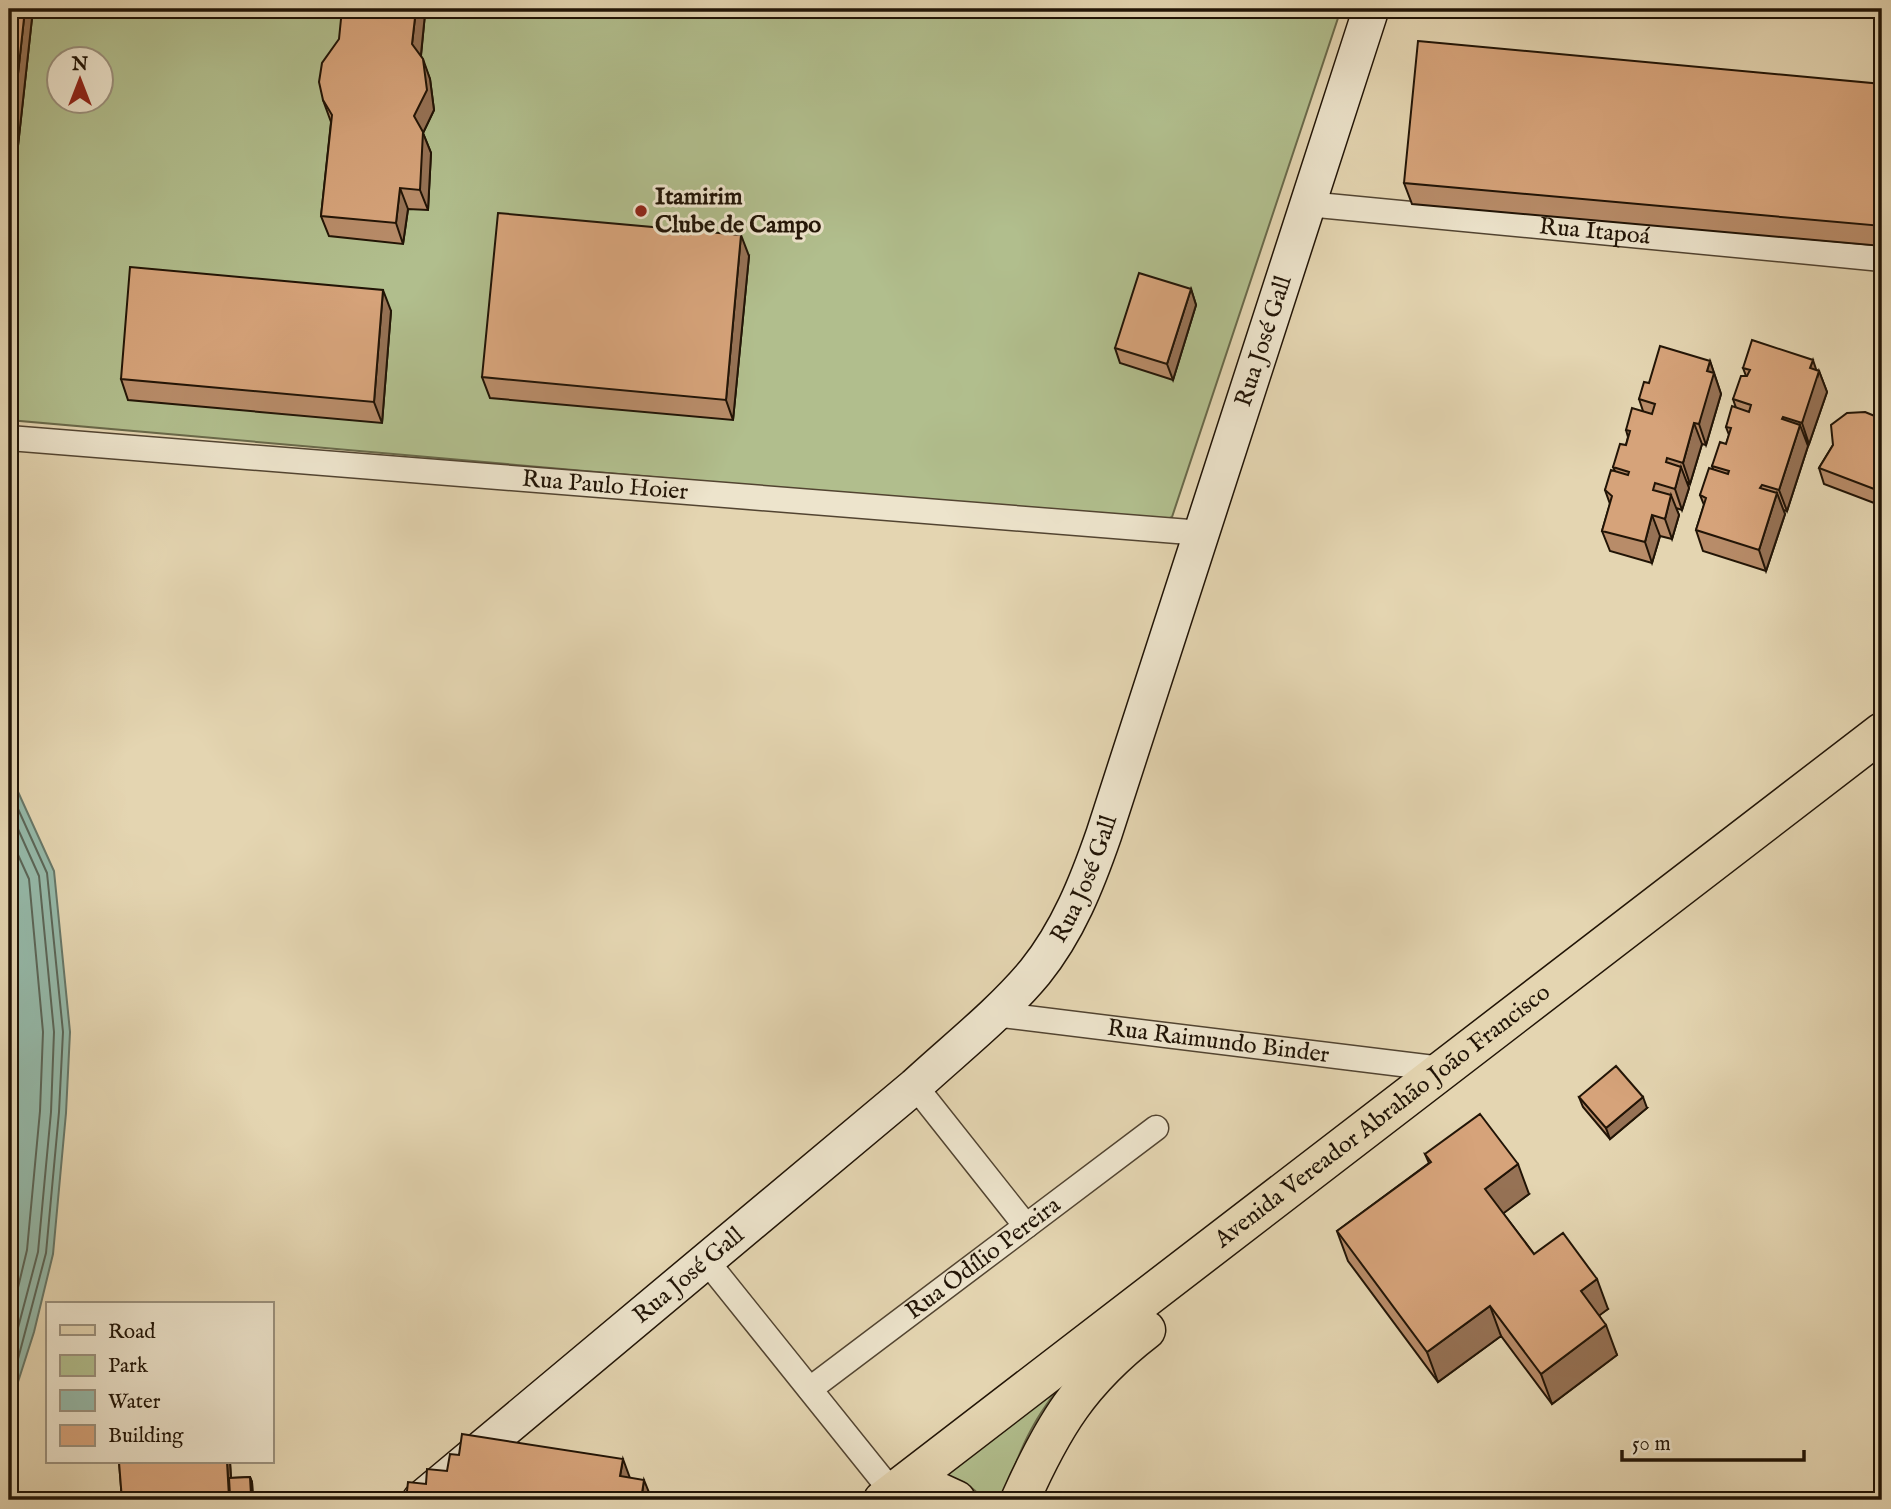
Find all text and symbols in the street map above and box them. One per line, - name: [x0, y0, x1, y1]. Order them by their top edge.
- north arrow: [46, 46, 116, 116]
- text: N: [71, 53, 89, 77]
- place label: Itamirim Clube de Campo: [655, 182, 821, 241]
- marker: Itamirim Clube de Campo: [633, 203, 649, 219]
- street label: Rua Itapoá: [1538, 211, 1652, 252]
- street label: Rua José Gall: [1228, 272, 1299, 410]
- street label: Rua Paulo Hoier: [521, 463, 690, 508]
- street label: Rua José Gall: [1044, 811, 1125, 948]
- street label: Avenida Vereador Abrahão João Francisco: [1207, 977, 1557, 1256]
- street label: Rua Raimundo Binder: [1106, 1013, 1331, 1071]
- street label: Rua Odílio Pereira: [899, 1189, 1067, 1327]
- street label: Rua José Gall: [627, 1220, 751, 1331]
- legend: [46, 1302, 273, 1464]
- text: Road: [108, 1319, 156, 1346]
- text: Park: [108, 1353, 149, 1380]
- text: Water: [108, 1389, 161, 1416]
- scale bar: [1622, 1418, 1804, 1462]
- text: Building: [108, 1423, 184, 1450]
- text: 50 m: [1632, 1431, 1671, 1458]

